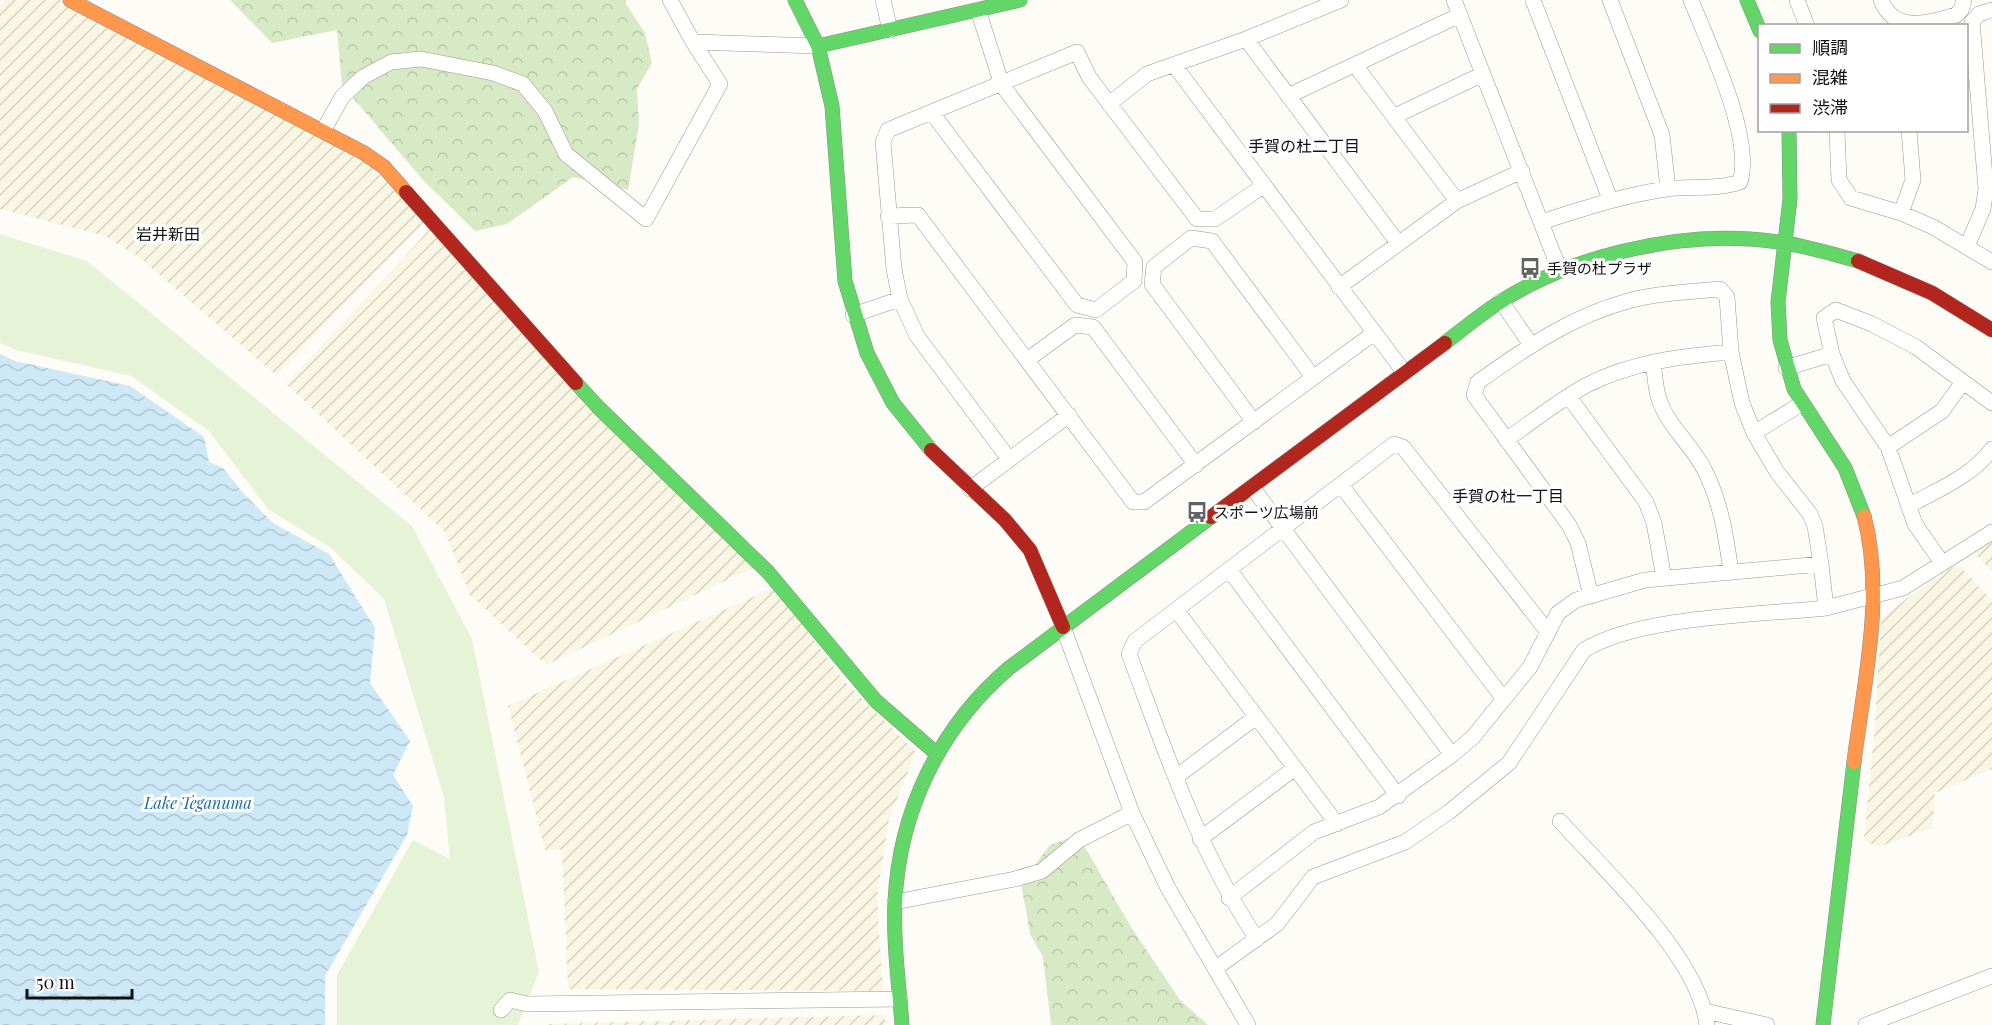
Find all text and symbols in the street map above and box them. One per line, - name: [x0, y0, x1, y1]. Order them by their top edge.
- legend: [1758, 24, 1968, 132]
- text: 順調: [1812, 35, 1848, 59]
- text: 混雑: [1812, 65, 1848, 89]
- text: 渋滞: [1812, 95, 1848, 119]
- district label: 手賀の杜二丁目: [1248, 135, 1360, 156]
- district label: 岩井新田: [136, 223, 200, 244]
- bus stop icon: 手賀の杜プラザ: [1518, 256, 1542, 280]
- place label: 手賀の杜プラザ: [1547, 258, 1652, 278]
- district label: 手賀の杜一丁目: [1452, 485, 1564, 506]
- bus stop icon: スポーツ広場前: [1185, 500, 1209, 524]
- place label: スポーツ広場前: [1214, 502, 1319, 522]
- water label: Lake Teganuma: [143, 792, 252, 813]
- scale bar: [27, 962, 132, 1000]
- text: 50 m: [36, 970, 75, 994]

